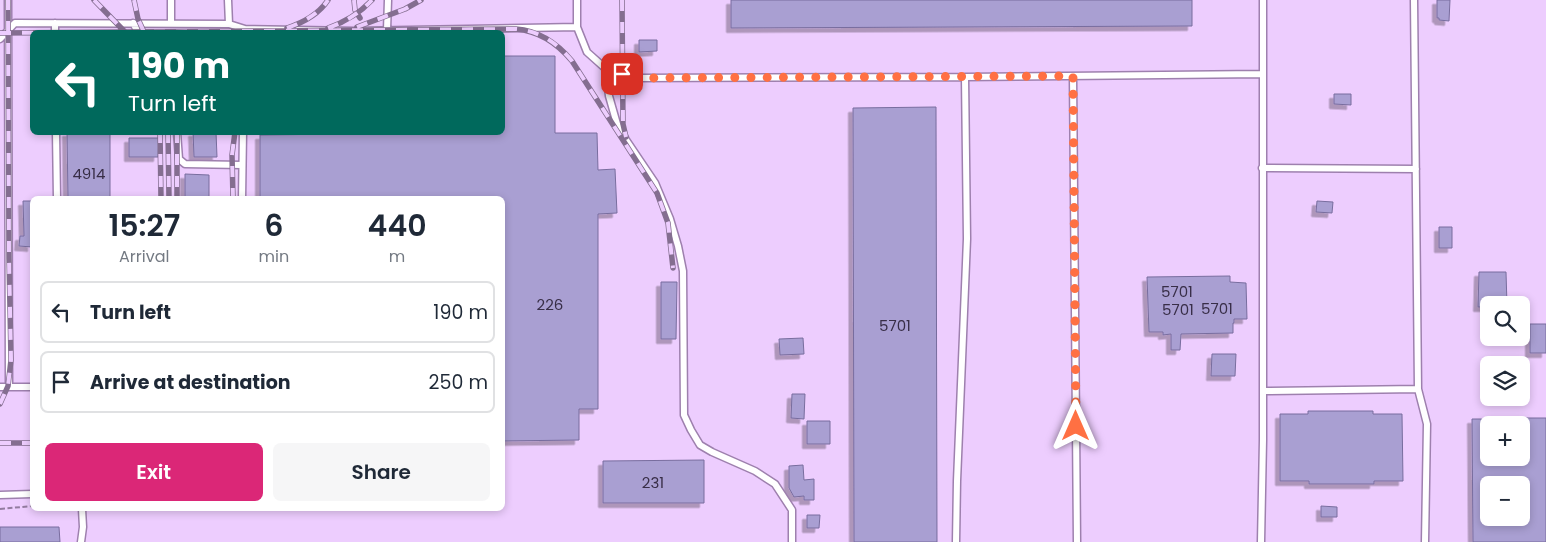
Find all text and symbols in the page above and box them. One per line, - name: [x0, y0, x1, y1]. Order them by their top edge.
- text: 190 m: [128, 41, 230, 90]
- icon: left: [45, 50, 110, 115]
- pin: [601, 53, 643, 95]
- icon: arrive: [608, 60, 636, 88]
- text: Turn left: [128, 88, 216, 119]
- house number: 4914: [72, 163, 106, 184]
- text: 15:27: [108, 204, 180, 247]
- text: 6: [264, 204, 283, 247]
- text: 440: [368, 204, 427, 247]
- text: Arrival: [119, 245, 169, 268]
- text: min: [259, 245, 289, 268]
- text: m: [389, 245, 405, 268]
- house number: 5701: [1161, 281, 1193, 302]
- house number: 226: [537, 294, 563, 315]
- map controls: [1480, 296, 1530, 526]
- button: search: [1480, 296, 1530, 346]
- icon: left: [47, 298, 75, 326]
- house number: 5701: [1201, 298, 1233, 319]
- text: Turn left: [90, 299, 171, 326]
- text: 190 m: [433, 299, 488, 326]
- house number: 5701: [1162, 299, 1194, 320]
- house number: 5701: [879, 315, 911, 336]
- button: layers: [1480, 356, 1530, 406]
- icon: arrive: [47, 368, 75, 396]
- text: Arrive at destination: [90, 369, 291, 396]
- text: 250 m: [429, 369, 488, 396]
- position arrow: [1049, 399, 1101, 451]
- button: +: [1480, 416, 1530, 466]
- button: Exit: [45, 443, 263, 501]
- button: Share: [273, 443, 490, 501]
- house number: 231: [642, 472, 664, 493]
- button: −: [1480, 476, 1530, 526]

